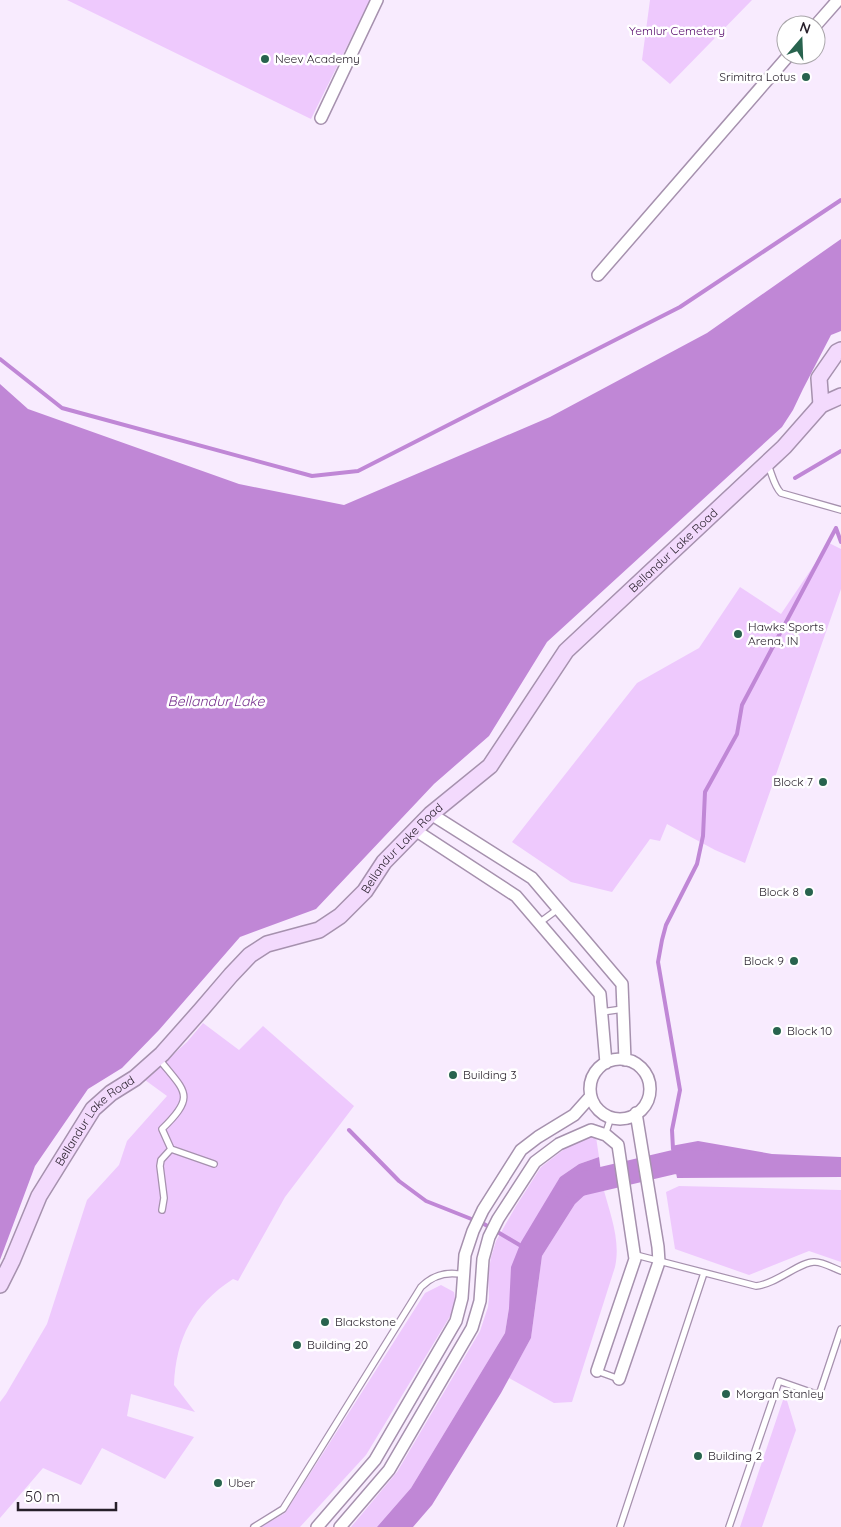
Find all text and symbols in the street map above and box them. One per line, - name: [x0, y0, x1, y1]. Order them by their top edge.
- north arrow: [776, 15, 826, 65]
- text: N: [797, 18, 813, 38]
- park label: Yemlur Cemetery: [629, 23, 725, 38]
- place label: Neev Academy: [275, 51, 360, 66]
- marker: Neev Academy: [259, 53, 271, 65]
- place label: Srimitra Lotus: [719, 69, 796, 84]
- marker: Srimitra Lotus: [800, 71, 812, 83]
- street label: Bellandur Lake Road: [625, 505, 721, 595]
- place label: Hawks Sports Arena, IN: [748, 619, 824, 648]
- marker: Hawks Sports Arena, IN: [732, 628, 744, 640]
- water label: Bellandur Lake: [168, 692, 266, 710]
- place label: Block 7: [773, 774, 813, 789]
- marker: Block 7: [817, 776, 829, 788]
- street label: Bellandur Lake Road: [358, 800, 445, 896]
- place label: Block 8: [759, 884, 799, 899]
- marker: Block 8: [803, 886, 815, 898]
- place label: Block 9: [744, 953, 784, 968]
- marker: Block 9: [788, 955, 800, 967]
- place label: Block 10: [787, 1023, 832, 1038]
- marker: Block 10: [771, 1025, 783, 1037]
- place label: Building 3: [463, 1067, 517, 1082]
- marker: Building 3: [447, 1069, 459, 1081]
- street label: Bellandur Lake Road: [52, 1072, 137, 1169]
- place label: Blackstone: [335, 1314, 396, 1329]
- marker: Blackstone: [319, 1316, 331, 1328]
- place label: Building 20: [307, 1337, 368, 1352]
- marker: Building 20: [291, 1339, 303, 1351]
- place label: Morgan Stanley: [736, 1386, 824, 1401]
- marker: Morgan Stanley: [720, 1388, 732, 1400]
- place label: Building 2: [708, 1448, 762, 1463]
- marker: Building 2: [692, 1450, 704, 1462]
- place label: Uber: [228, 1475, 256, 1490]
- marker: Uber: [212, 1477, 224, 1489]
- scale bar: [18, 1480, 115, 1512]
- text: 50 m: [25, 1487, 60, 1506]

